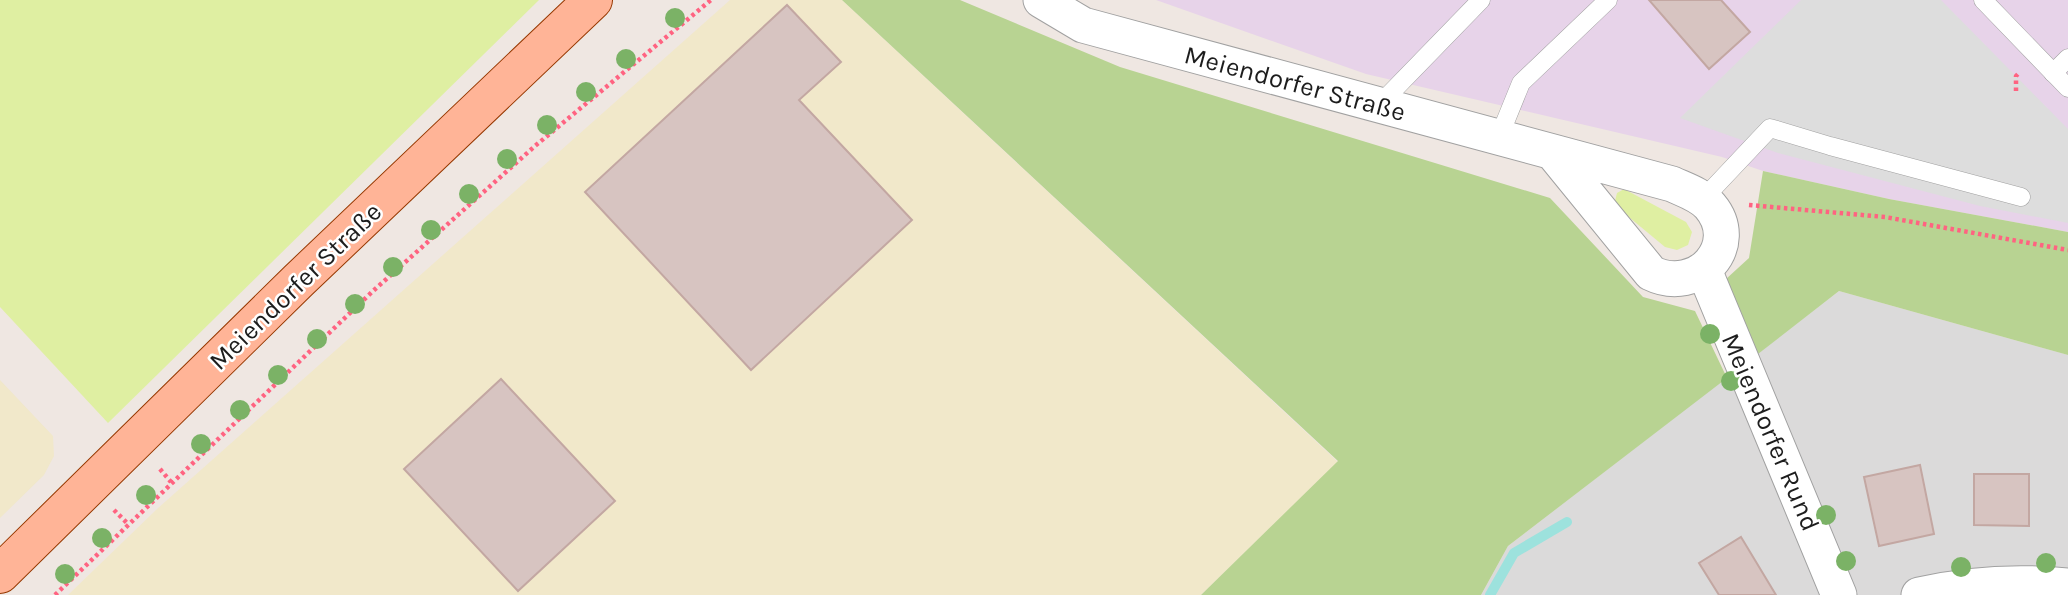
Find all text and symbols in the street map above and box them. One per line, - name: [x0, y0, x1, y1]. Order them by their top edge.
- street label: Meiendorfer Straße: [1181, 39, 1409, 128]
- street label: Meiendorfer Straße: [203, 196, 388, 377]
- street label: Meiendorfer Rund: [1715, 329, 1826, 536]

